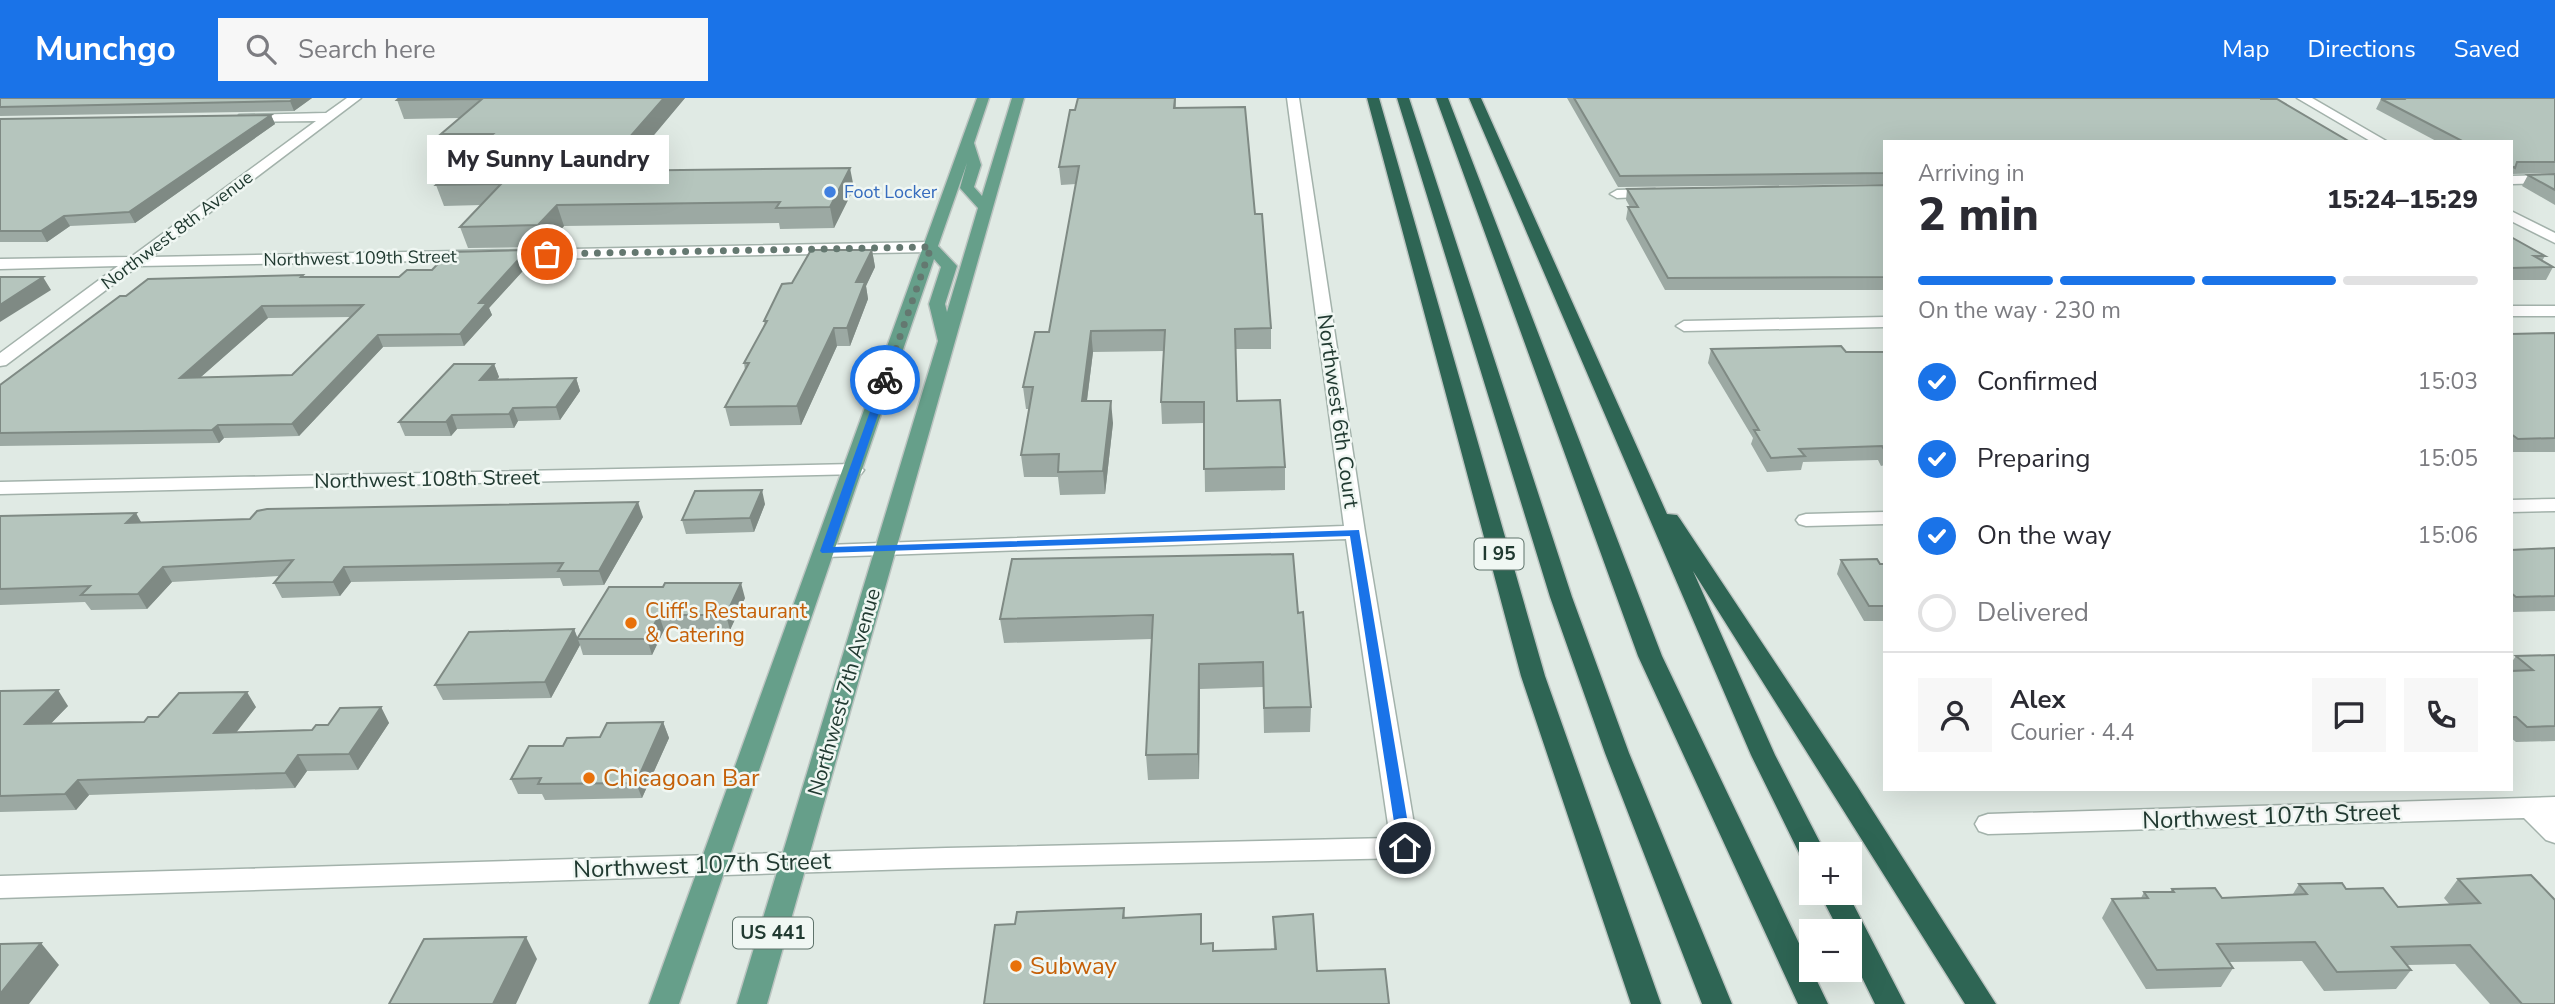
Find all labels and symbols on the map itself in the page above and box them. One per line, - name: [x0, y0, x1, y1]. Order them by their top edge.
- callout: My Sunny Laundry: [426, 135, 668, 184]
- street label: Northwest 8th Avenue: [96, 165, 258, 295]
- place label: Foot Locker: [844, 180, 938, 204]
- marker: Foot Locker: [822, 184, 838, 200]
- pin: [517, 224, 577, 284]
- street label: Northwest 109th Street: [263, 244, 458, 272]
- street label: Northwest 6th Court: [1311, 312, 1366, 510]
- courier: [850, 345, 920, 415]
- street label: Northwest 108th Street: [314, 463, 541, 495]
- road number: I 95: [1474, 538, 1524, 569]
- street label: Northwest 7th Avenue: [801, 585, 887, 799]
- place label: Cliff's Restaurant & Catering: [645, 597, 808, 649]
- marker: Cliff's Restaurant & Catering: [623, 615, 639, 631]
- place label: Chicagoan Bar: [603, 762, 760, 794]
- marker: Chicagoan Bar: [581, 770, 597, 786]
- street label: Northwest 107th Street: [2142, 795, 2401, 836]
- pin: [1375, 818, 1435, 878]
- street label: Northwest 107th Street: [573, 844, 832, 885]
- road number: US 441: [733, 918, 813, 948]
- place label: Subway: [1030, 950, 1118, 982]
- marker: Subway: [1008, 958, 1024, 974]

